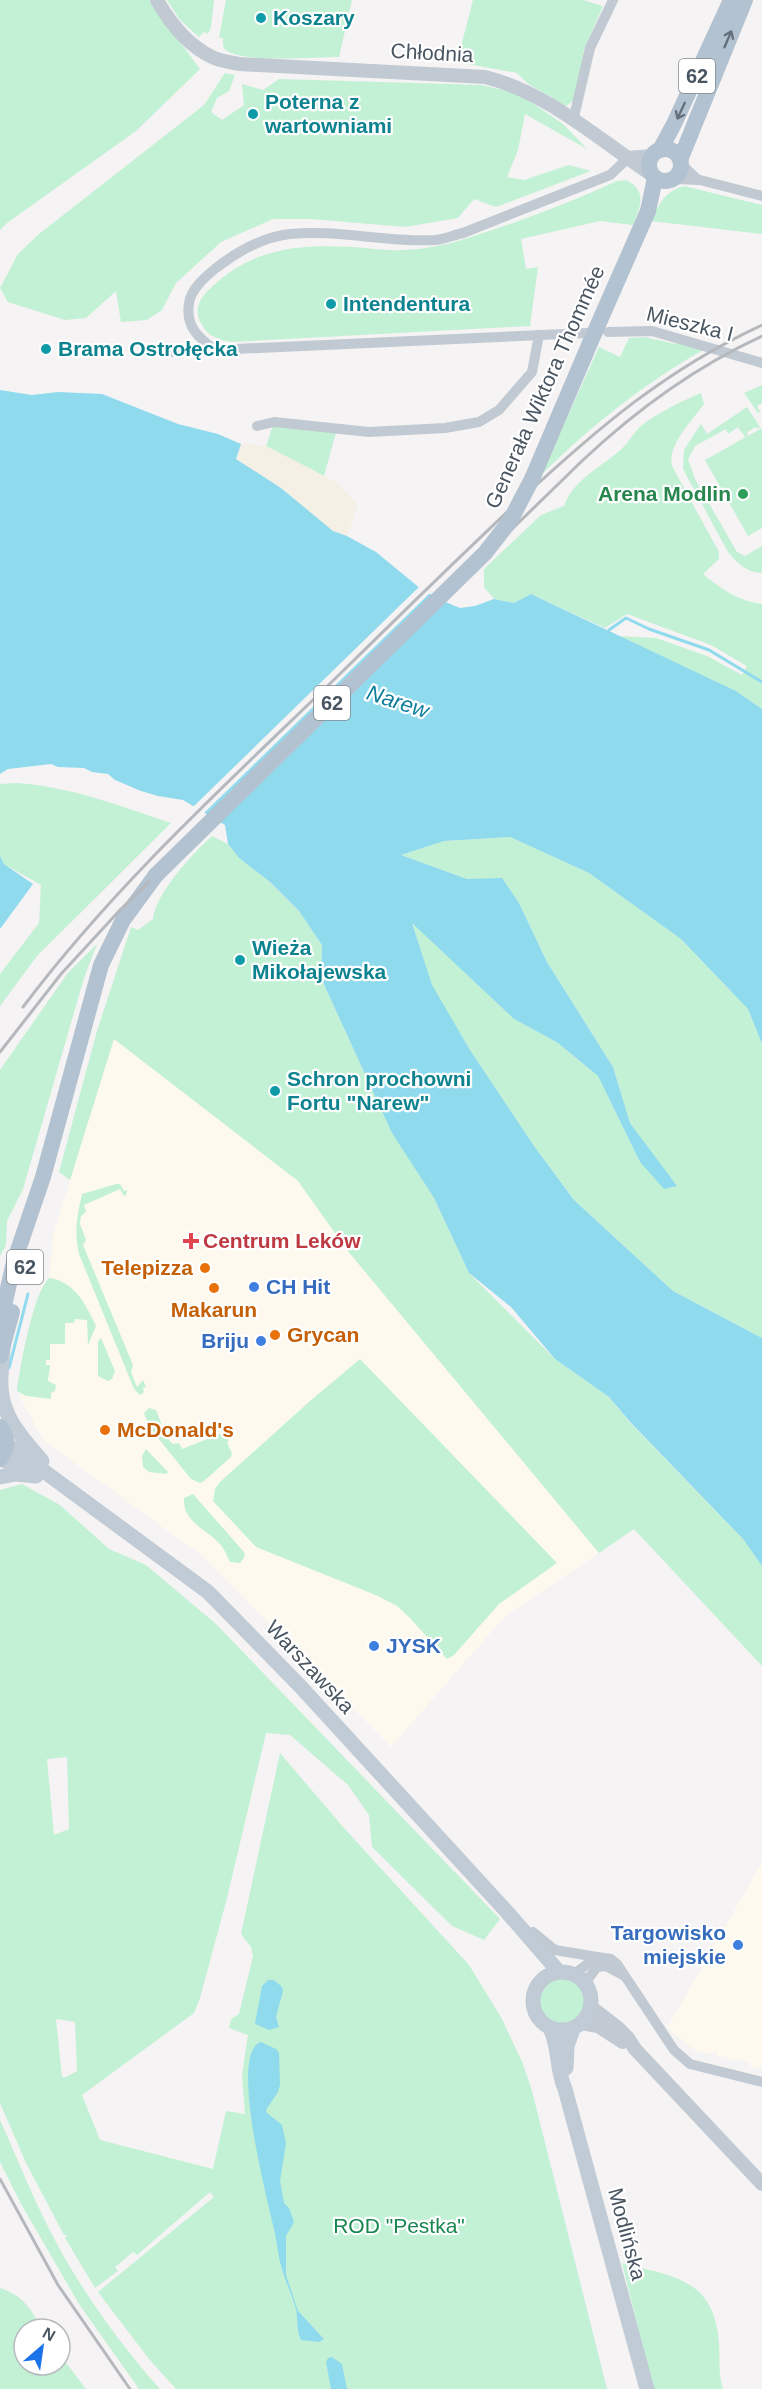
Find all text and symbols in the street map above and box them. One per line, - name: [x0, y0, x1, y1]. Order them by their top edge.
- place label: Koszary: [273, 6, 355, 29]
- marker: Koszary: [254, 11, 268, 25]
- one-way arrow: [723, 30, 735, 48]
- street label: Chłodnia: [390, 39, 474, 66]
- road number: 62: [679, 59, 715, 93]
- place label: Poterna z wartowniami: [264, 90, 392, 137]
- one-way arrow: [674, 101, 686, 119]
- marker: Poterna z wartowniami: [246, 107, 260, 121]
- street label: Generała Wiktora Thommée: [480, 262, 609, 512]
- place label: Intendentura: [343, 292, 470, 315]
- marker: Intendentura: [324, 297, 338, 311]
- street label: Mieszka I: [644, 302, 736, 345]
- place label: Brama Ostrołęcka: [58, 337, 238, 360]
- marker: Brama Ostrołęcka: [39, 342, 53, 356]
- place label: Arena Modlin: [598, 482, 731, 505]
- marker: Arena Modlin: [736, 487, 750, 501]
- water label: Narew: [364, 680, 434, 724]
- road number: 62: [314, 686, 350, 720]
- place label: Wieża Mikołajewska: [252, 936, 387, 983]
- marker: Wieża Mikołajewska: [233, 953, 247, 967]
- place label: Schron prochowni Fortu "Narew": [287, 1067, 471, 1114]
- marker: Schron prochowni Fortu "Narew": [268, 1084, 282, 1098]
- place label: Centrum Leków: [203, 1229, 361, 1252]
- marker: Centrum Leków: [184, 1234, 198, 1248]
- road number: 62: [7, 1250, 43, 1284]
- place label: Telepizza: [101, 1256, 193, 1279]
- marker: Telepizza: [198, 1261, 212, 1275]
- place label: CH Hit: [266, 1275, 330, 1298]
- marker: CH Hit: [247, 1280, 261, 1294]
- marker: Makarun: [207, 1281, 221, 1295]
- place label: Makarun: [171, 1298, 257, 1321]
- place label: Grycan: [287, 1323, 359, 1346]
- marker: Grycan: [268, 1328, 282, 1342]
- place label: Briju: [201, 1329, 249, 1352]
- marker: Briju: [254, 1334, 268, 1348]
- place label: McDonald's: [117, 1418, 234, 1441]
- marker: McDonald's: [98, 1423, 112, 1437]
- street label: Warszawska: [262, 1616, 359, 1718]
- place label: JYSK: [386, 1634, 441, 1657]
- marker: JYSK: [367, 1639, 381, 1653]
- place label: Targowisko miejskie: [611, 1921, 726, 1968]
- marker: Targowisko miejskie: [731, 1938, 745, 1952]
- street label: Modlińska: [604, 2185, 651, 2283]
- park label: ROD "Pestka": [333, 2214, 465, 2237]
- north arrow: [12, 2317, 72, 2377]
- text: N: [40, 2324, 58, 2345]

